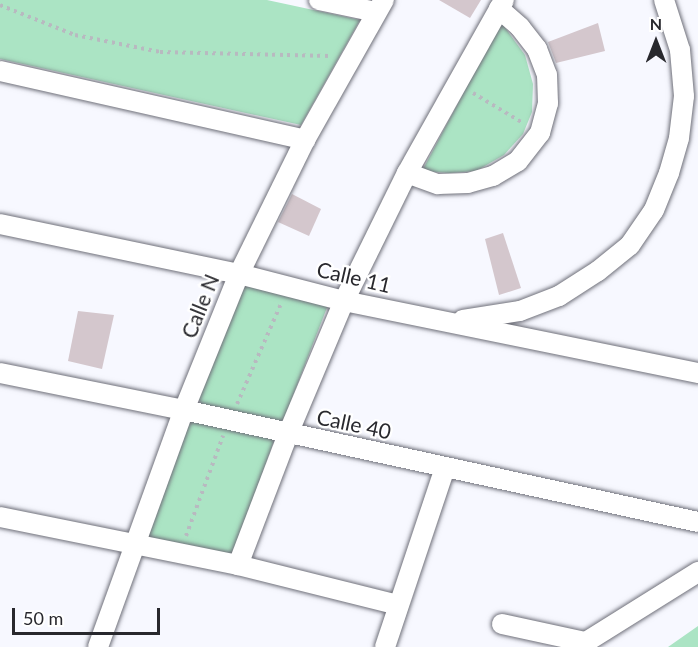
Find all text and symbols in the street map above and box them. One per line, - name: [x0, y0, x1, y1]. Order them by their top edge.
- north arrow: [626, 12, 686, 72]
- text: N: [650, 14, 662, 33]
- street label: Calle 11: [315, 256, 393, 298]
- street label: Calle N: [176, 270, 224, 342]
- street label: Calle 40: [315, 404, 393, 444]
- scale bar: [15, 596, 164, 634]
- text: 50 m: [23, 607, 63, 629]

